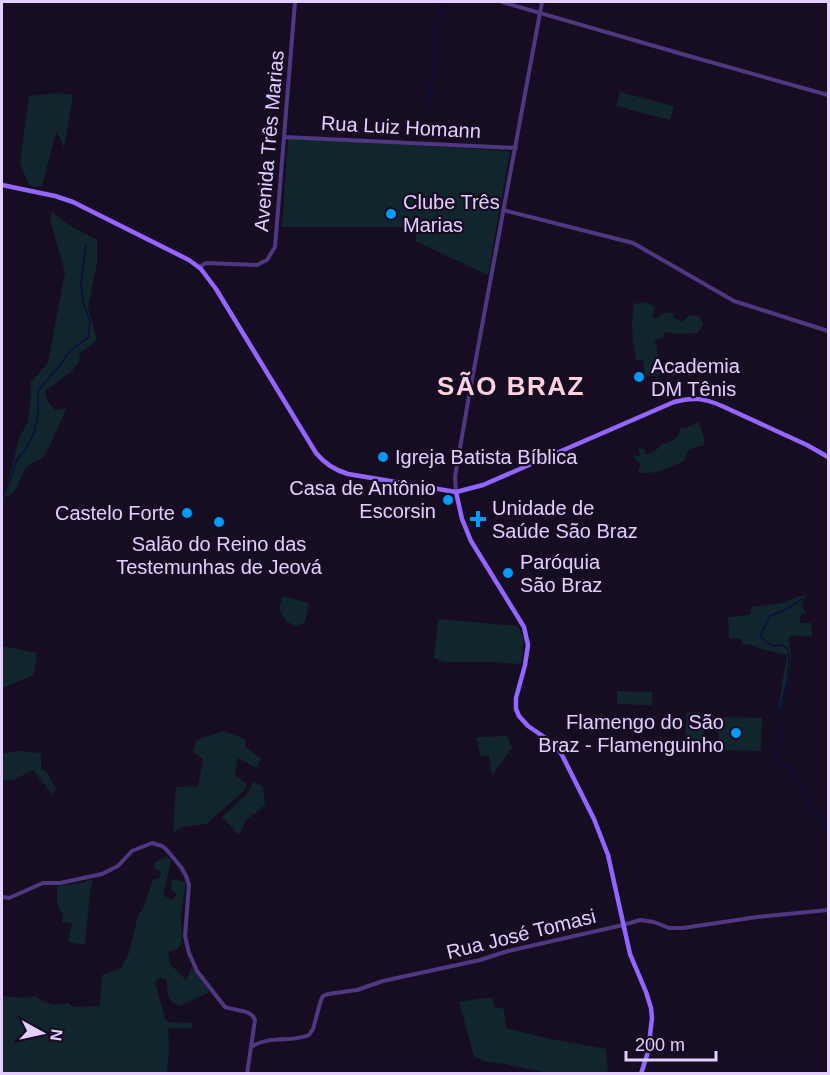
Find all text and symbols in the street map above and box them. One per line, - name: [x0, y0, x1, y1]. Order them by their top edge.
- street label: Avenida Três Marias: [250, 49, 288, 233]
- street label: Rua Luiz Homann: [320, 112, 482, 142]
- place label: Clube Três Marias: [403, 191, 500, 236]
- marker: Clube Três Marias: [384, 207, 398, 221]
- place label: Academia DM Tênis: [651, 355, 741, 400]
- marker: Academia DM Tênis: [632, 370, 646, 384]
- district label: SÃO BRAZ: [437, 371, 585, 401]
- place label: Igreja Batista Bíblica: [395, 446, 578, 468]
- marker: Igreja Batista Bíblica: [376, 450, 390, 464]
- place label: Casa de Antônio Escorsin: [289, 477, 436, 522]
- marker: Casa de Antônio Escorsin: [441, 493, 455, 507]
- place label: Unidade de Saúde São Braz: [492, 497, 638, 542]
- place label: Castelo Forte: [55, 502, 175, 524]
- marker: Castelo Forte: [180, 506, 194, 520]
- marker: Unidade de Saúde São Braz: [469, 510, 487, 528]
- marker: Salão do Reino das Testemunhas de Jeová: [212, 515, 226, 529]
- place label: Salão do Reino das Testemunhas de Jeová: [116, 533, 323, 578]
- place label: Paróquia São Braz: [520, 551, 602, 596]
- marker: Paróquia São Braz: [501, 566, 515, 580]
- place label: Flamengo do São Braz - Flamenguinho: [538, 711, 724, 756]
- marker: Flamengo do São Braz - Flamenguinho: [729, 726, 743, 740]
- street label: Rua José Tomasi: [444, 905, 598, 963]
- north arrow: [12, 1003, 72, 1063]
- scale bar: [626, 1024, 716, 1062]
- text: N: [47, 1028, 66, 1042]
- text: 200 m: [635, 1035, 685, 1055]

